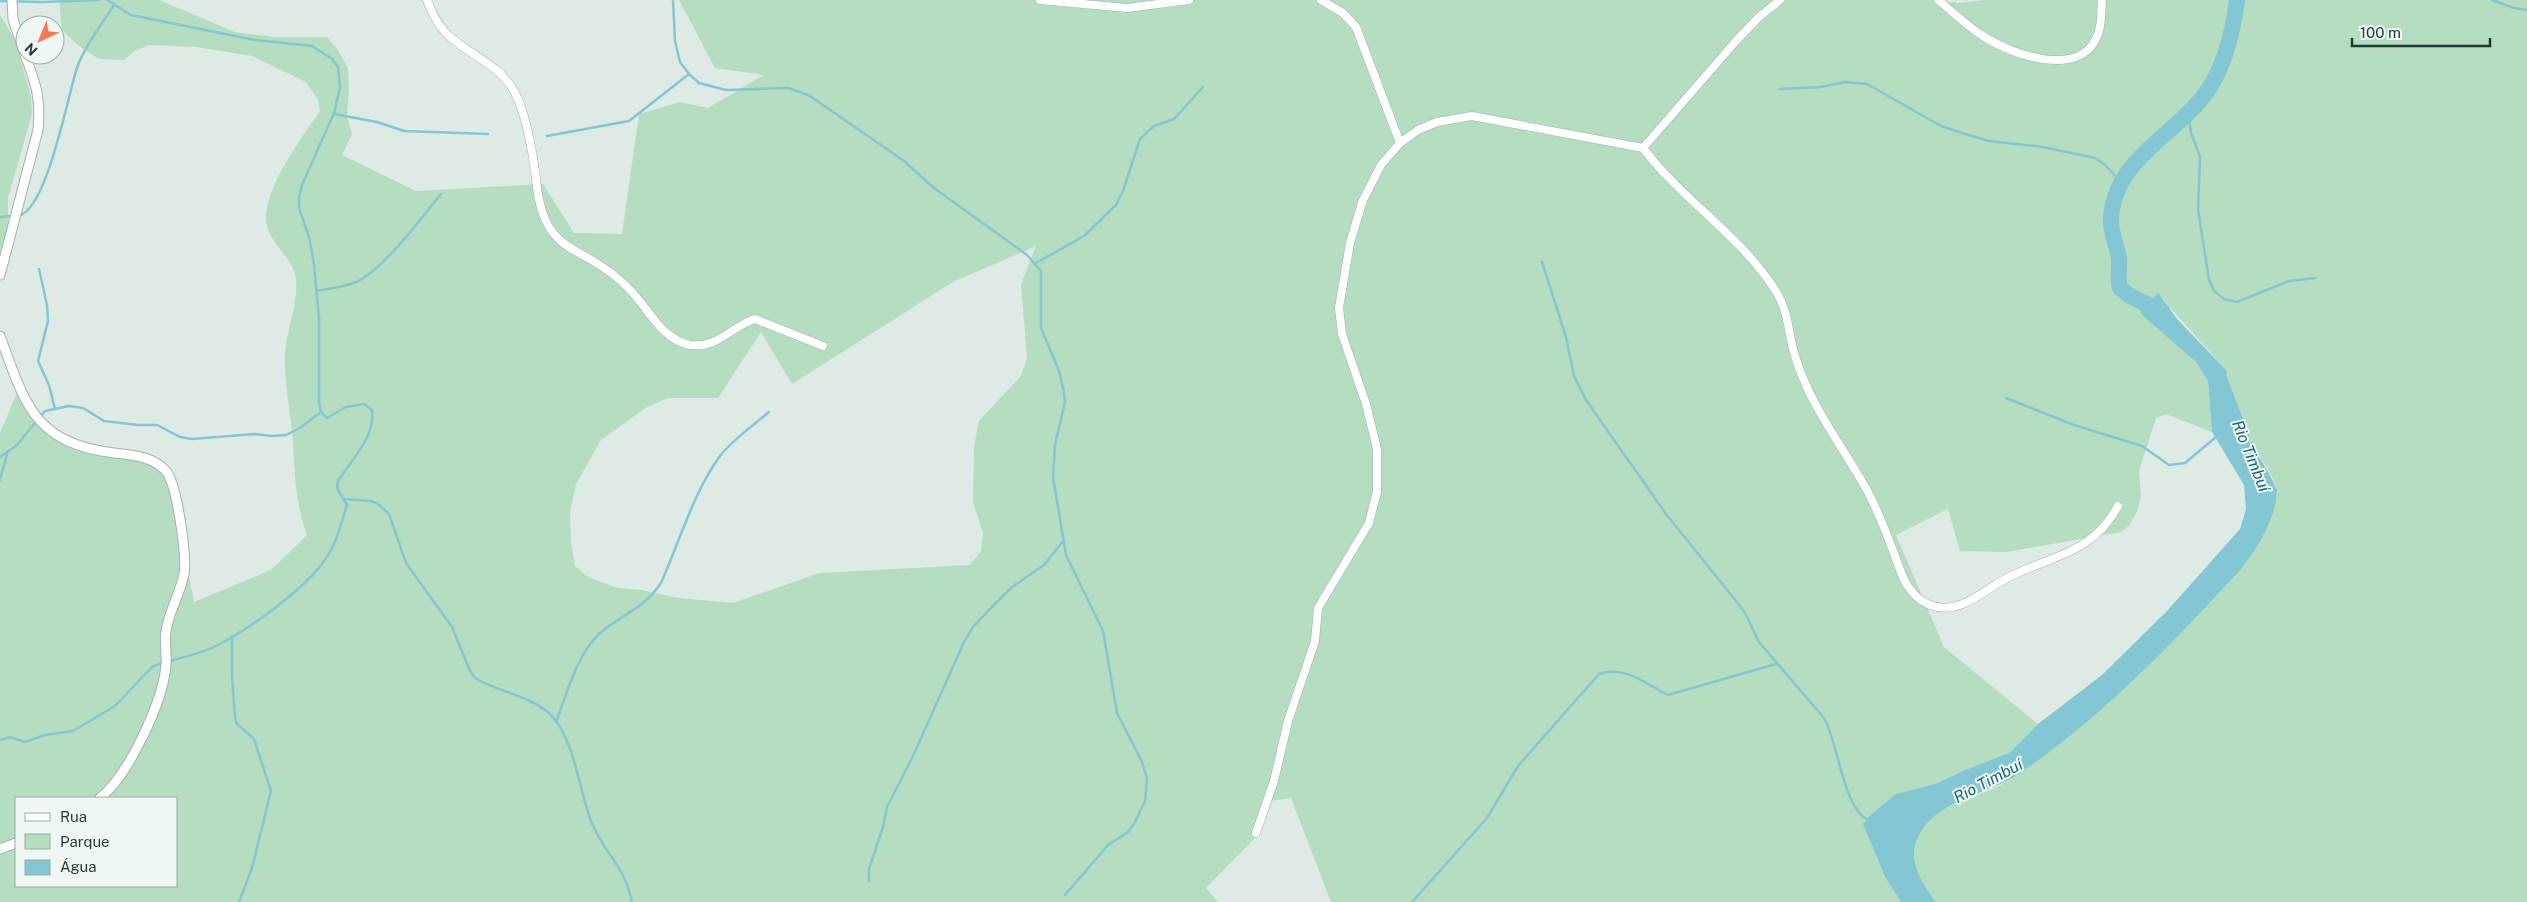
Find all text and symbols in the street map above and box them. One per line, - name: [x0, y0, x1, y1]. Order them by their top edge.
- north arrow: [15, 15, 65, 65]
- scale bar: [2352, 15, 2490, 47]
- text: 100 m: [2360, 24, 2401, 41]
- text: N: [21, 40, 40, 59]
- water label: Rio Timbuí: [2228, 417, 2275, 496]
- water label: Rio Timbuí: [1950, 754, 2028, 807]
- legend: [15, 797, 178, 887]
- text: Rua: [60, 808, 87, 825]
- text: Parque: [60, 833, 110, 850]
- text: Água: [60, 858, 97, 875]

